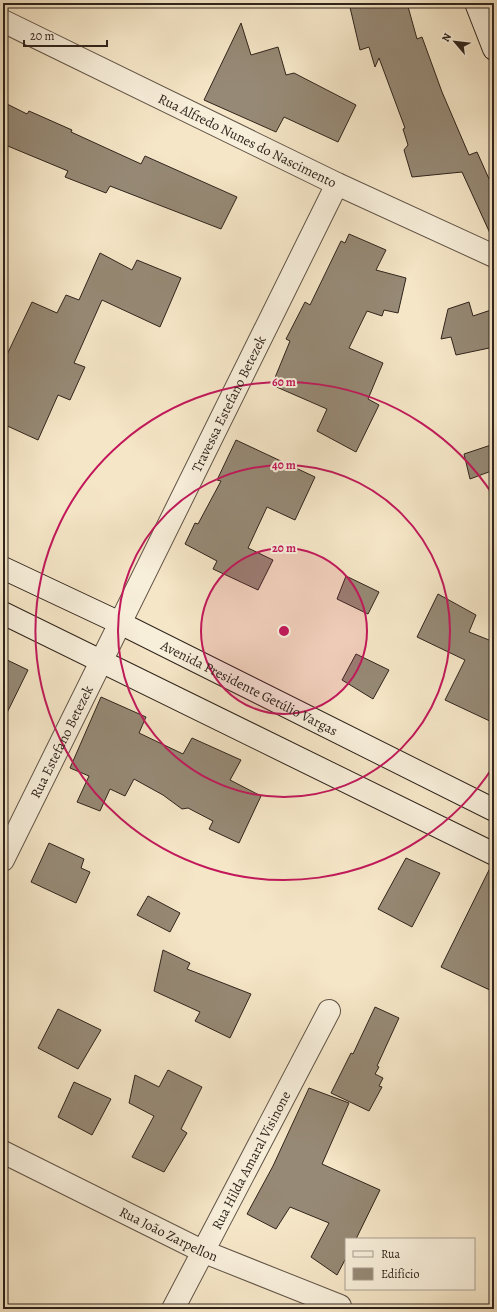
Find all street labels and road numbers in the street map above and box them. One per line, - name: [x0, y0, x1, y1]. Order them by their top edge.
- street label: Rua Alfredo Nunes do Nascimento: [155, 89, 340, 192]
- street label: Travessa Estefano Betezek: [187, 332, 270, 475]
- street label: Avenida Presidente Getúlio Vargas: [157, 635, 341, 740]
- street label: Rua Estefano Betezek: [26, 682, 97, 801]
- street label: Rua Hilda Amaral Visinone: [207, 1088, 295, 1233]
- street label: Rua João Zarpellon: [116, 1202, 221, 1266]

